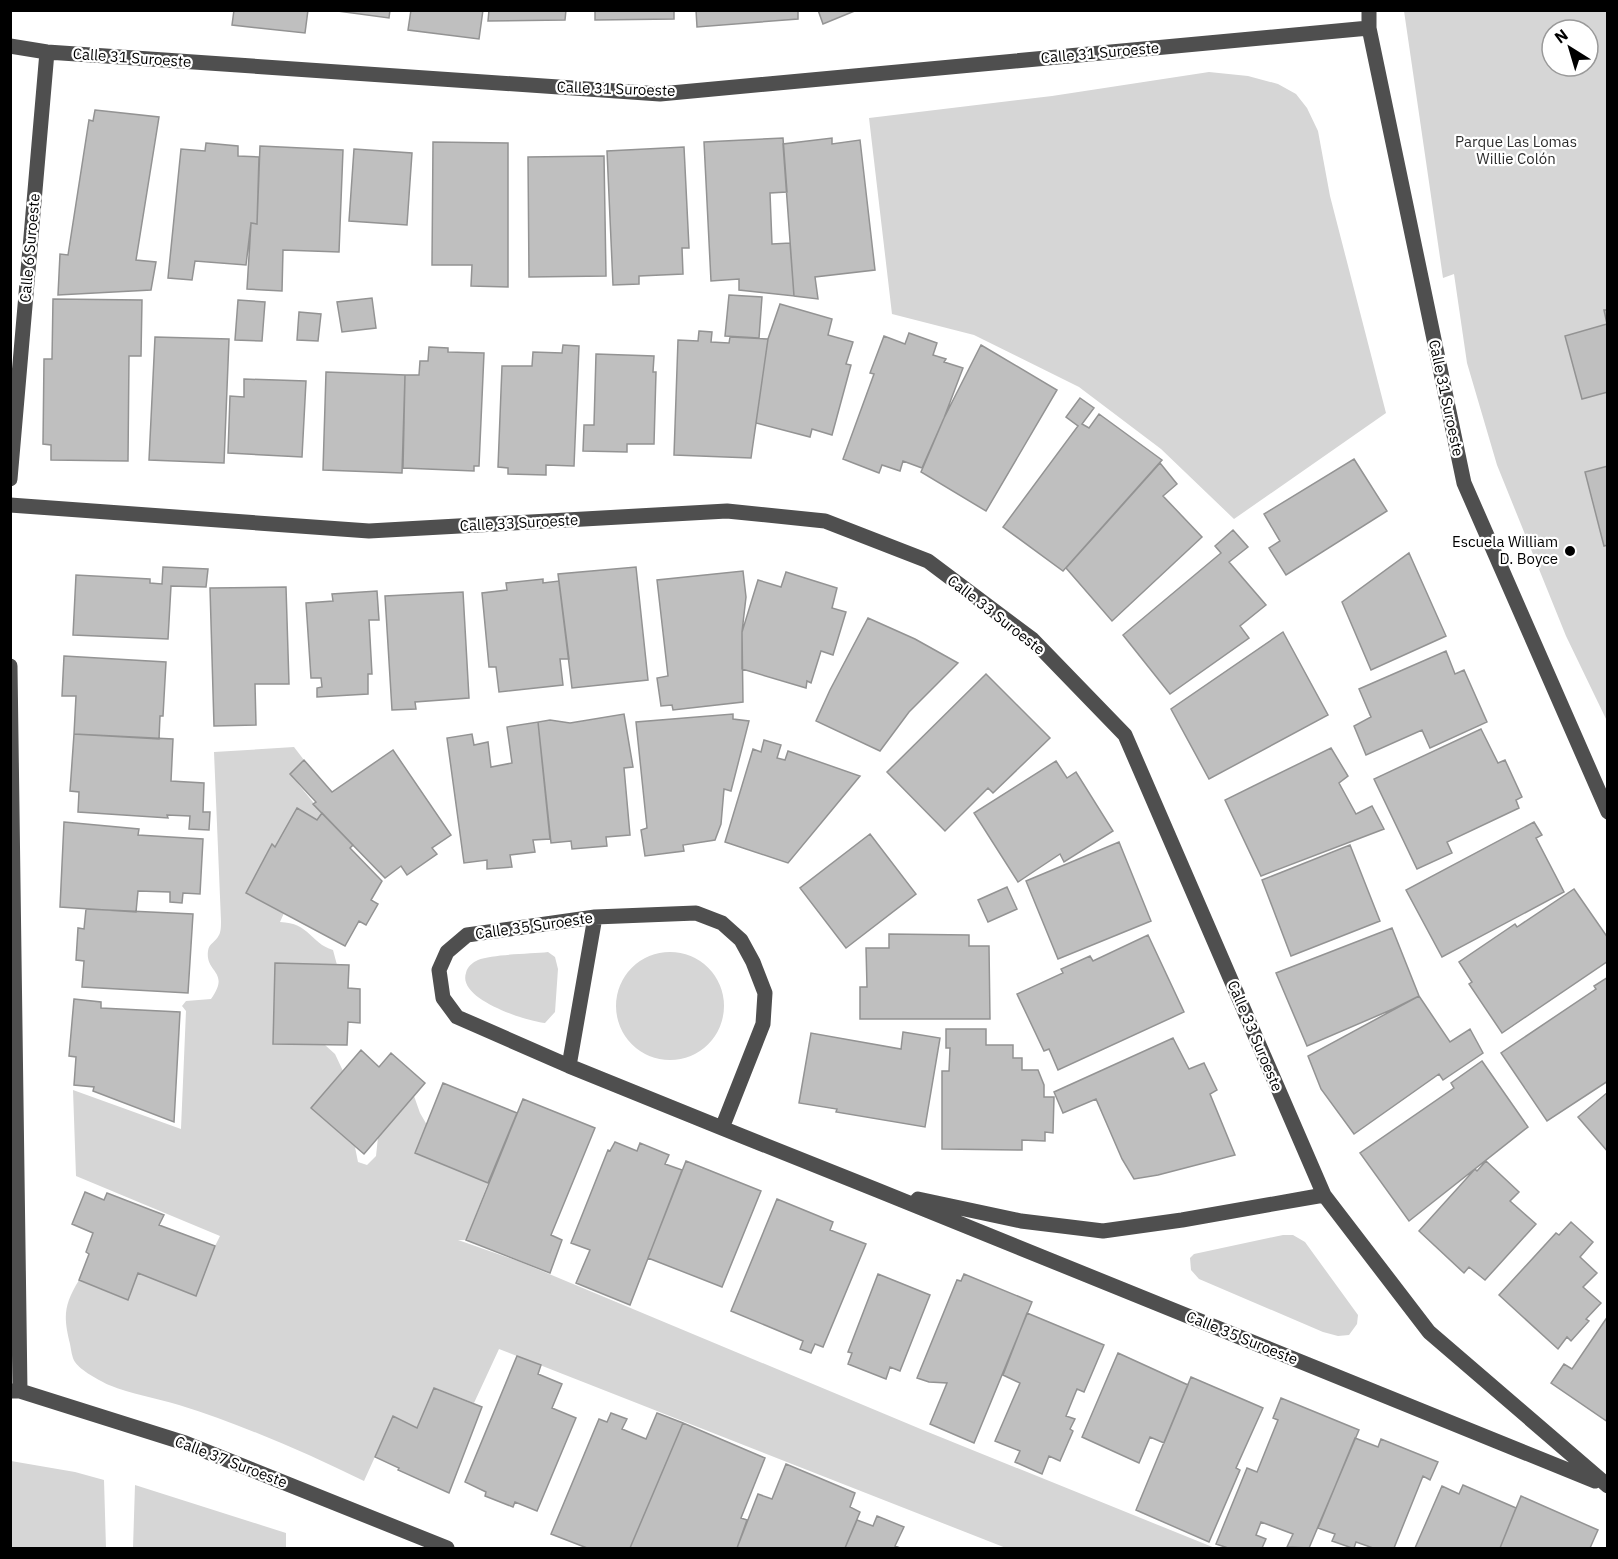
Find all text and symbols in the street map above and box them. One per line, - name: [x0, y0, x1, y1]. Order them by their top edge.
- north arrow: [1540, 18, 1600, 78]
- text: N: [1550, 25, 1572, 47]
- street label: Calle 31 Suroeste: [1040, 38, 1160, 67]
- street label: Calle 31 Suroeste: [72, 44, 192, 71]
- street label: Calle 31 Suroeste: [556, 77, 676, 100]
- park label: Parque Las Lomas Willie Colón: [1455, 132, 1577, 168]
- street label: Calle 6 Suroeste: [15, 193, 44, 303]
- street label: Calle 31 Suroeste: [1425, 338, 1468, 458]
- street label: Calle 33 Suroeste: [459, 510, 579, 535]
- place label: Escuela William D. Boyce: [1452, 532, 1558, 568]
- marker: Escuela William D. Boyce: [1563, 544, 1577, 558]
- street label: Calle 33 Suroeste: [944, 571, 1049, 659]
- street label: Calle 35 Suroeste: [474, 908, 594, 943]
- street label: Calle 33 Suroeste: [1224, 977, 1287, 1094]
- street label: Calle 35 Suroeste: [1184, 1307, 1301, 1369]
- street label: Calle 37 Suroeste: [172, 1431, 290, 1492]

